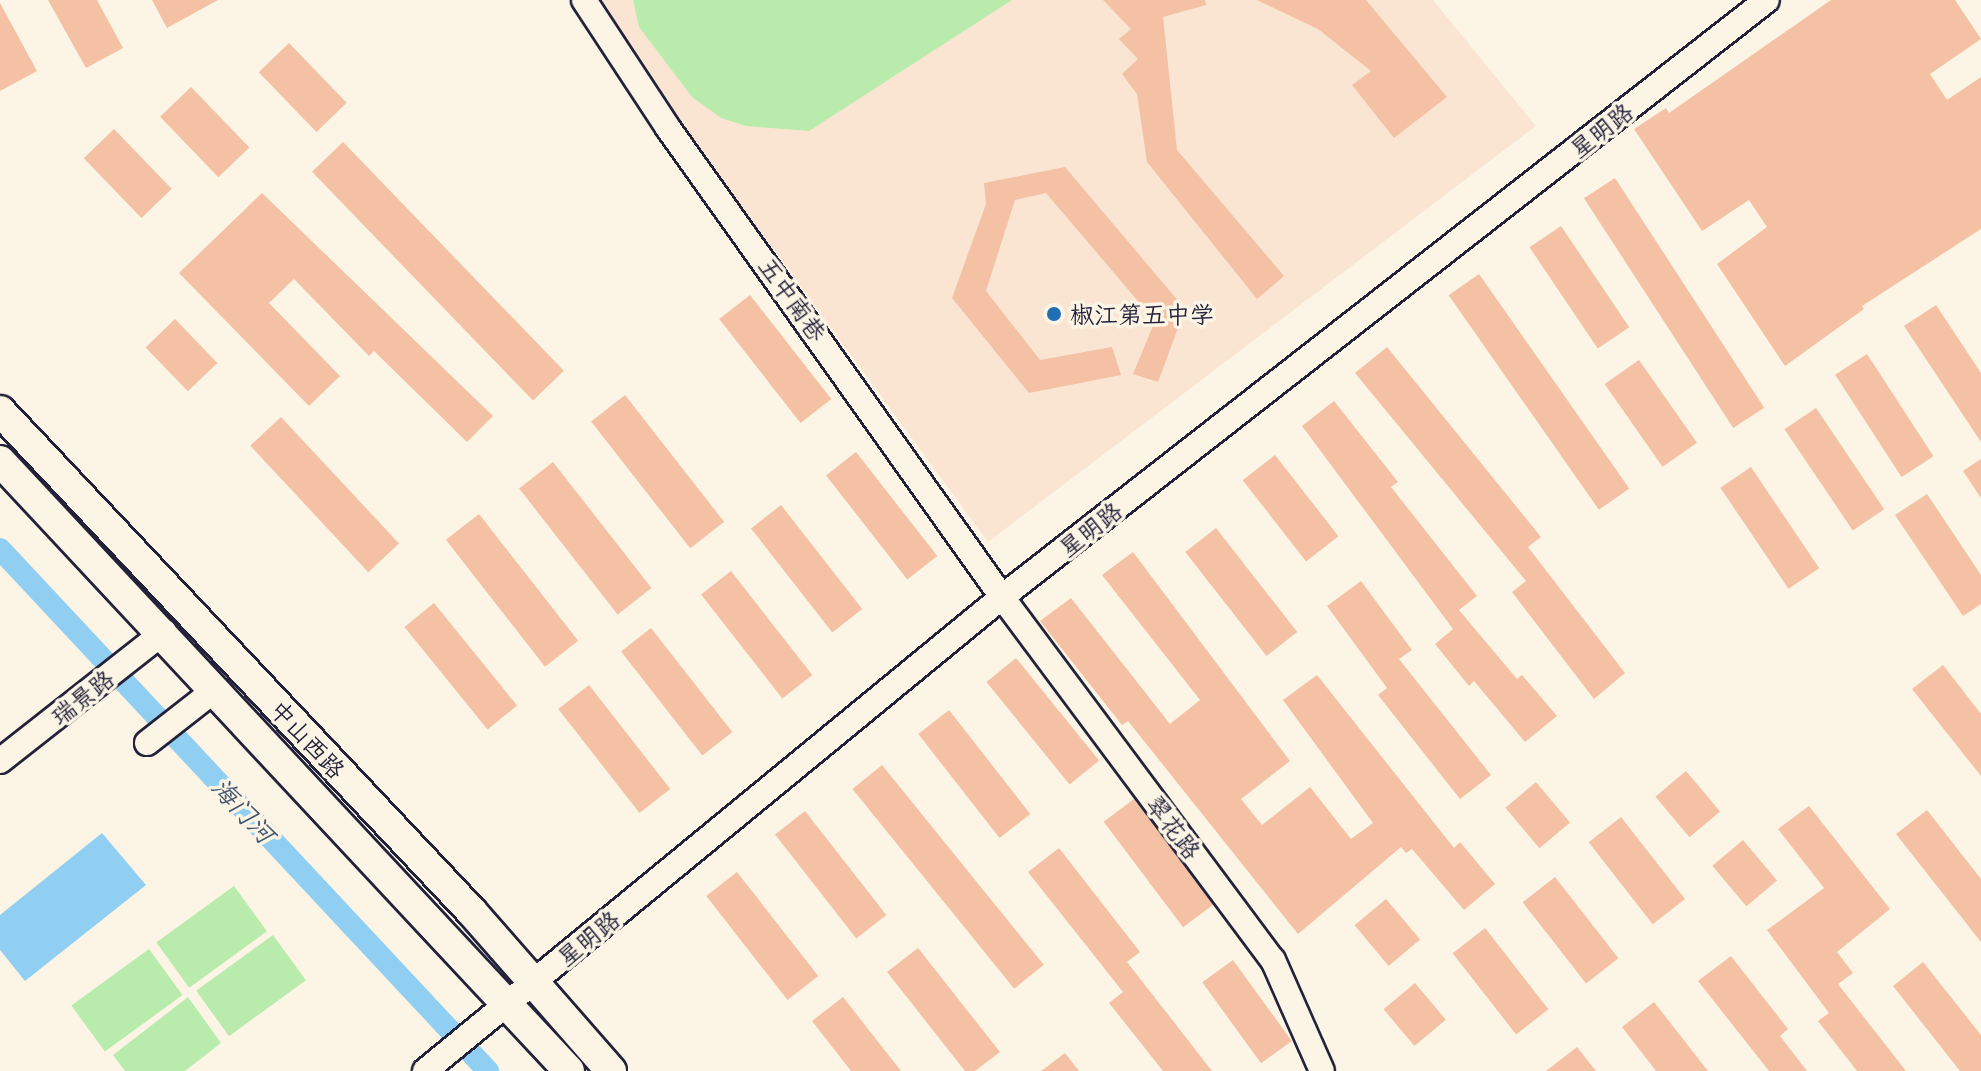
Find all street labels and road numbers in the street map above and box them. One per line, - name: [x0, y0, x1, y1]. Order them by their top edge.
- street label: 星明路: [1564, 96, 1638, 164]
- street label: 五中南巷: [753, 252, 833, 346]
- street label: 星明路: [1053, 495, 1127, 563]
- street label: 瑞景路: [45, 663, 119, 731]
- street label: 中山西路: [265, 694, 351, 784]
- street label: 翠花路: [1141, 790, 1207, 864]
- street label: 星明路: [551, 904, 625, 972]

